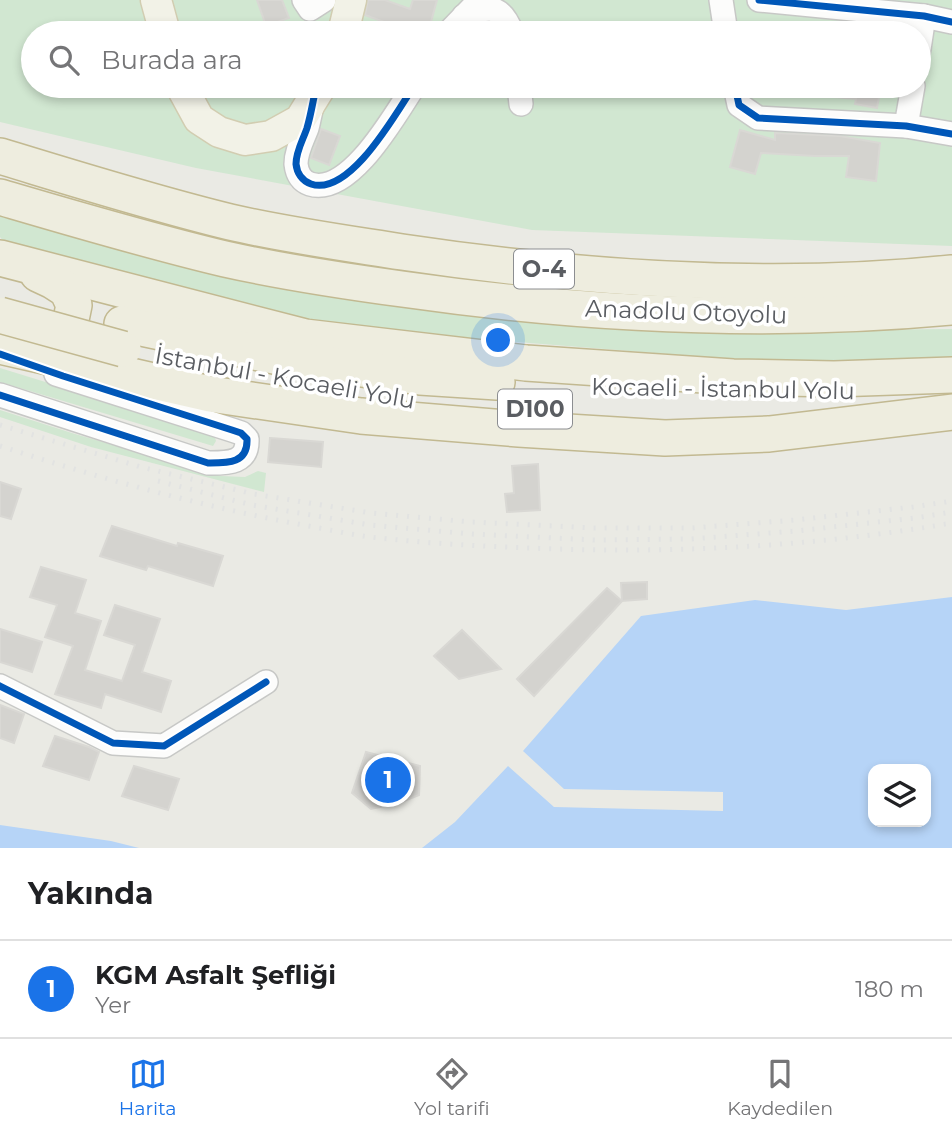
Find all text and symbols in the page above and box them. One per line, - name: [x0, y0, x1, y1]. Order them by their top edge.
- search box: [21, 21, 931, 98]
- icon: search: [45, 41, 83, 79]
- text: Burada ara: [101, 44, 243, 76]
- road number: O-4: [514, 250, 574, 288]
- street label: Anadolu Otoyolu: [584, 293, 788, 330]
- your location: [481, 323, 515, 357]
- street label: İstanbul - Kocaeli Yolu: [153, 340, 417, 415]
- street label: Kocaeli - İstanbul Yolu: [591, 372, 855, 405]
- road number: D100: [498, 390, 572, 428]
- pin: 1: [365, 754, 411, 806]
- map controls: [868, 764, 931, 827]
- button: layers: [868, 764, 931, 827]
- text: Yakında: [28, 875, 154, 912]
- text: KGM Asfalt Şefliği: [95, 959, 336, 991]
- text: 1: [46, 975, 56, 1003]
- text: 180 m: [855, 975, 924, 1003]
- text: Yer: [95, 991, 131, 1019]
- tab: Harita: [119, 1055, 176, 1120]
- tab: Yol tarifi: [414, 1055, 490, 1120]
- tab: Kaydedilen: [727, 1055, 833, 1120]

